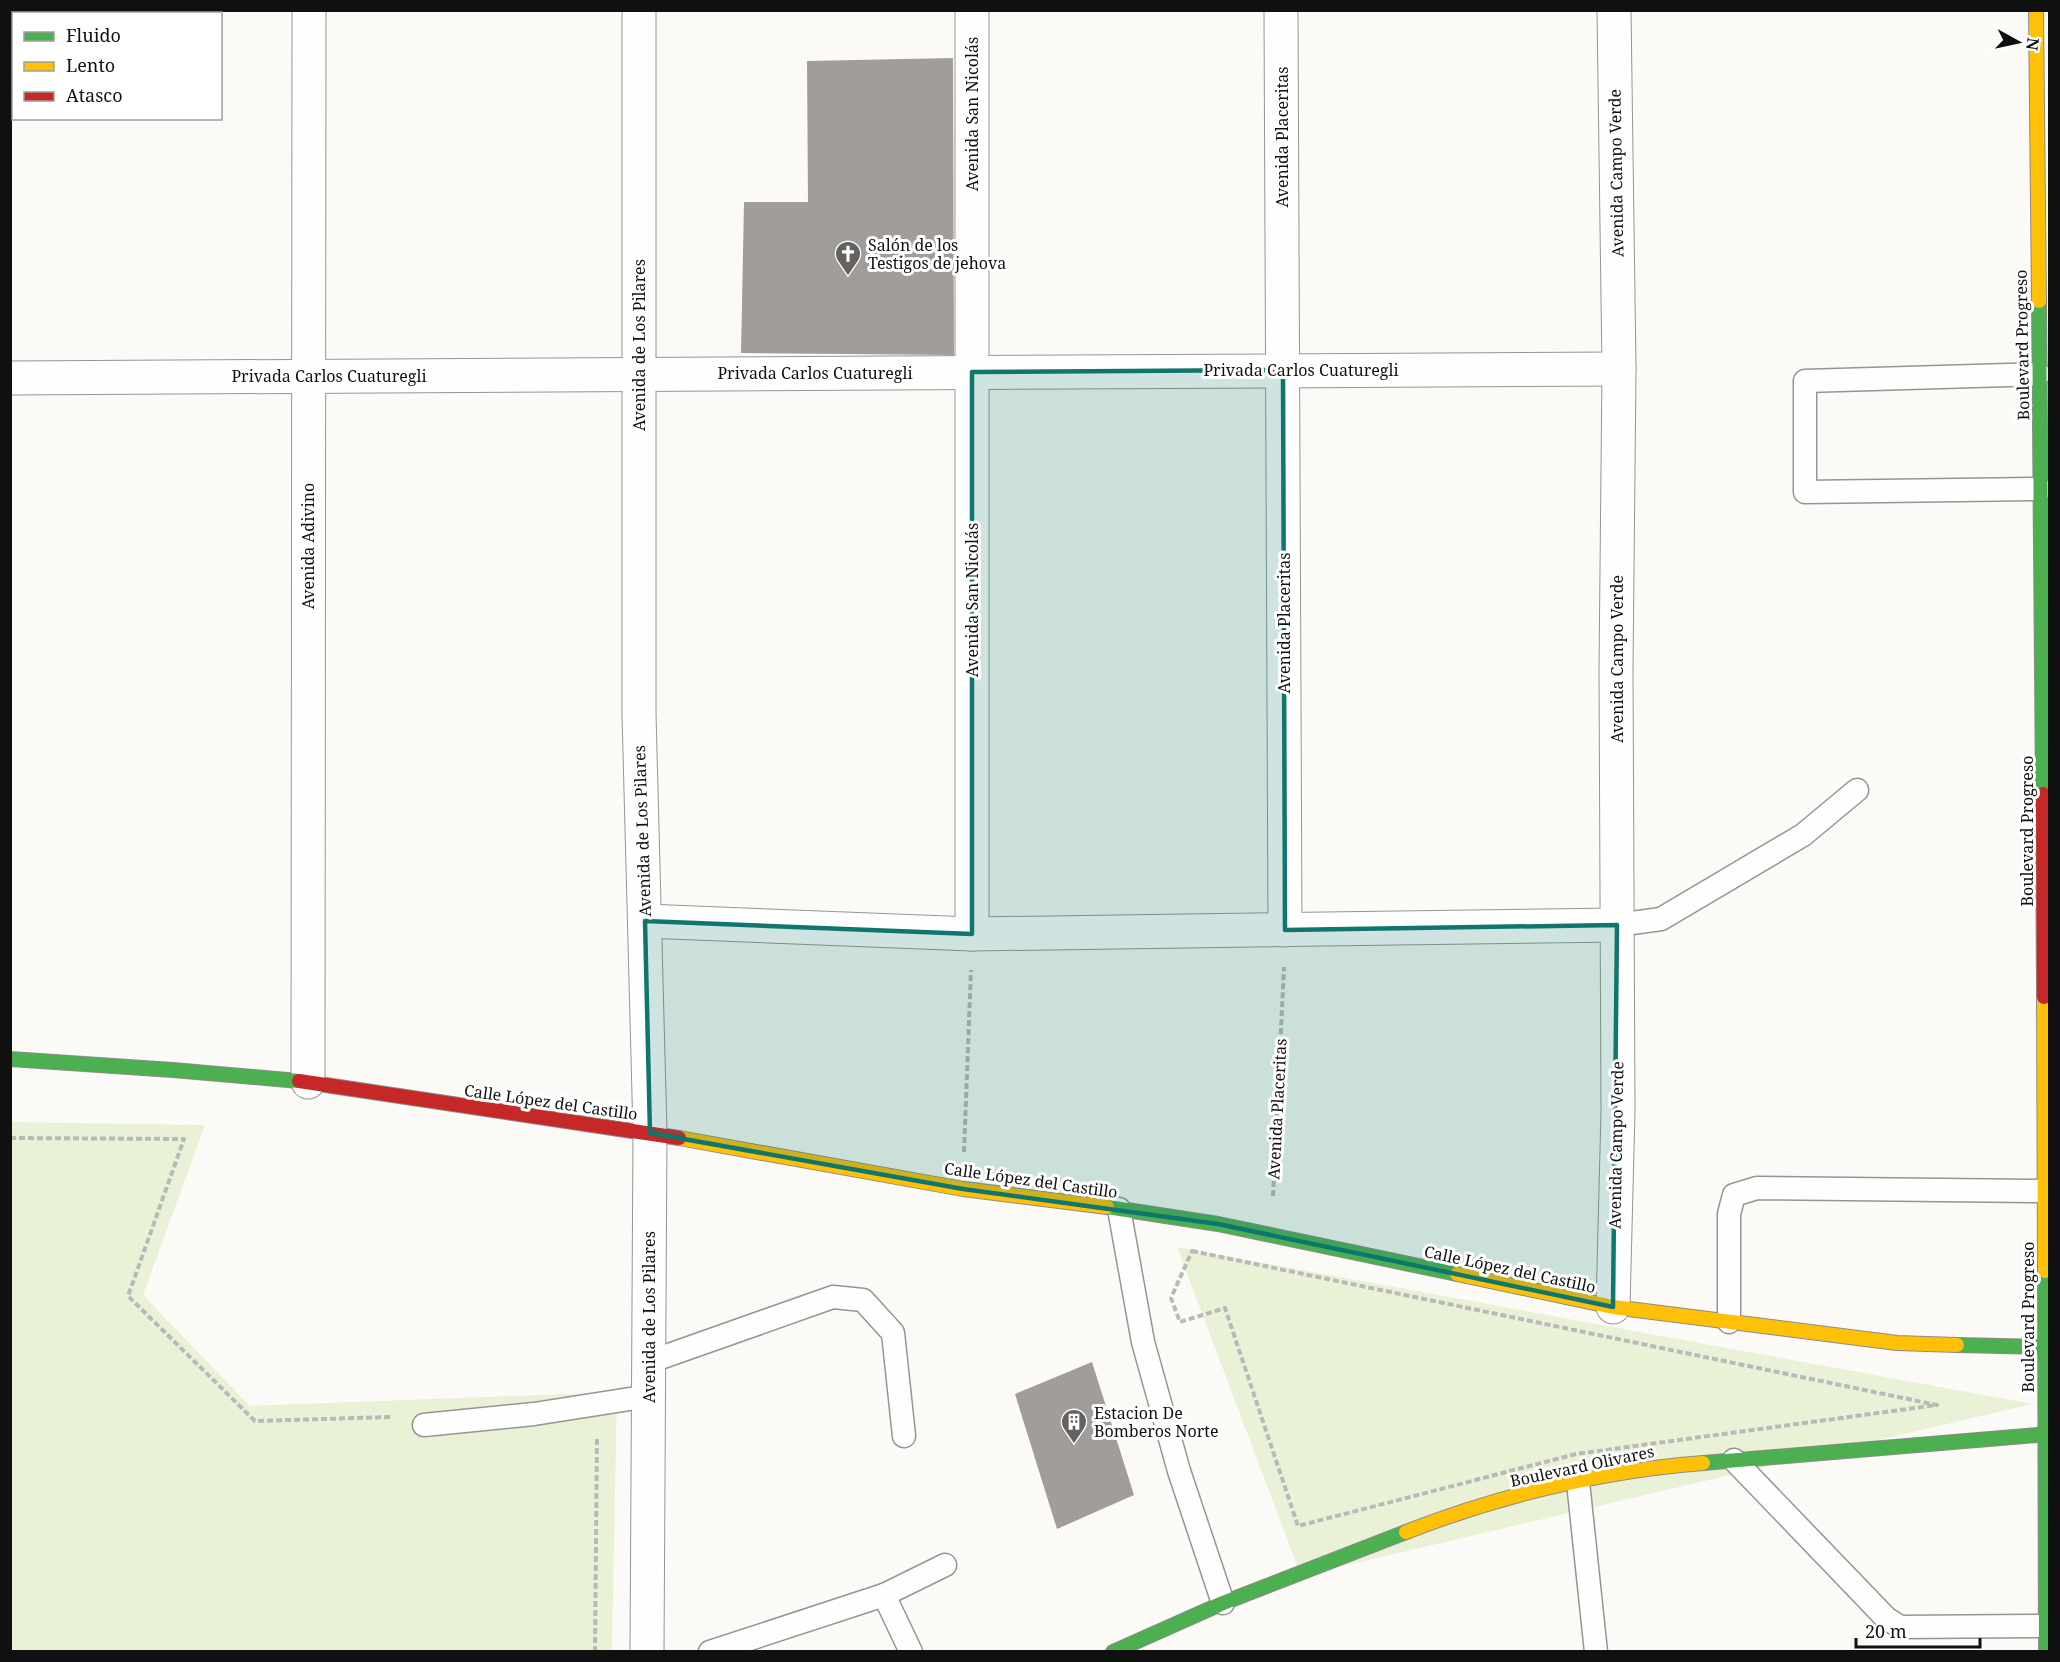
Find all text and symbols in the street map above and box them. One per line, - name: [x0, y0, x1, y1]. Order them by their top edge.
- legend: [12, 12, 222, 120]
- north arrow: [1988, 12, 2048, 72]
- text: Fluido: [66, 23, 121, 47]
- text: N: [2021, 36, 2045, 52]
- street label: Avenida San Nicolás: [961, 37, 983, 191]
- text: Lento: [66, 53, 115, 77]
- street label: Avenida Placeritas: [1271, 66, 1293, 208]
- text: Atasco: [66, 83, 123, 107]
- street label: Avenida Campo Verde: [1604, 89, 1628, 257]
- place label: Salón de los Testigos de jehova: [868, 234, 1006, 274]
- church icon: Salón de los Testigos de jehova: [833, 239, 863, 277]
- street label: Avenida de Los Pilares: [628, 259, 650, 431]
- street label: Boulevard Progreso: [2010, 269, 2034, 421]
- street label: Privada Carlos Cuaturegli: [1203, 359, 1399, 381]
- street label: Privada Carlos Cuaturegli: [717, 362, 913, 384]
- street label: Privada Carlos Cuaturegli: [231, 365, 427, 387]
- street label: Avenida Adivino: [297, 483, 319, 609]
- street label: Avenida San Nicolás: [961, 523, 983, 677]
- street label: Avenida Placeritas: [1273, 552, 1295, 694]
- street label: Avenida Campo Verde: [1606, 575, 1628, 743]
- street label: Avenida de Los Pilares: [628, 745, 656, 917]
- street label: Boulevard Progreso: [2016, 756, 2038, 906]
- street label: Avenida Placeritas: [1262, 1038, 1292, 1180]
- street label: Avenida Campo Verde: [1604, 1061, 1628, 1229]
- street label: Calle López del Castillo: [463, 1079, 639, 1125]
- street label: Calle López del Castillo: [943, 1157, 1119, 1203]
- street label: Avenida de Los Pilares: [638, 1231, 660, 1403]
- street label: Calle López del Castillo: [1422, 1240, 1598, 1298]
- street label: Boulevard Progreso: [2017, 1242, 2039, 1392]
- place label: Estacion De Bomberos Norte: [1094, 1402, 1219, 1442]
- building icon: Estacion De Bomberos Norte: [1059, 1407, 1089, 1445]
- street label: Boulevard Olivares: [1508, 1440, 1656, 1492]
- scale bar: [1856, 1611, 1980, 1649]
- text: 20 m: [1865, 1619, 1907, 1643]

